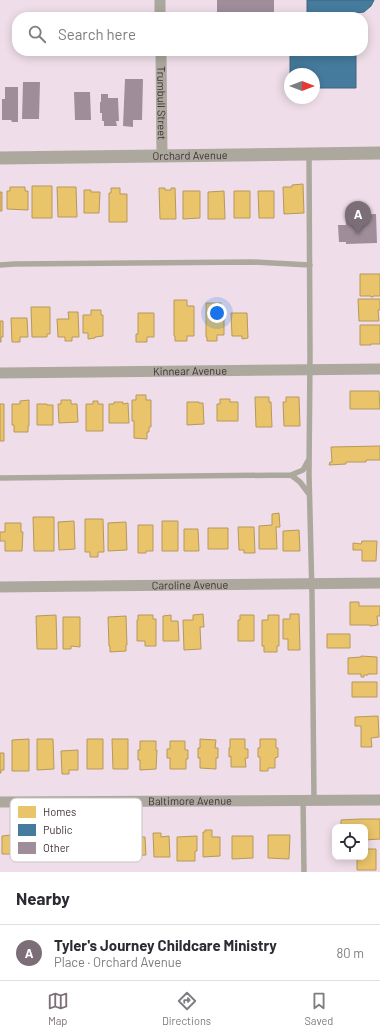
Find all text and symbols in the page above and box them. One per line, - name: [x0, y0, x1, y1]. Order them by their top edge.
- search box: [12, 12, 368, 56]
- icon: search: [26, 23, 48, 45]
- text: Search here: [58, 25, 136, 43]
- street label: Trumbull Street: [155, 66, 169, 140]
- north arrow: [284, 68, 320, 104]
- street label: Orchard Avenue: [152, 148, 228, 162]
- pin: A: [345, 201, 371, 234]
- your location: [207, 303, 227, 323]
- street label: Kinnear Avenue: [153, 364, 227, 377]
- street label: Caroline Avenue: [152, 578, 228, 591]
- street label: Baltimore Avenue: [148, 794, 232, 807]
- legend: [10, 798, 142, 862]
- text: Homes: [43, 805, 76, 818]
- text: Public: [43, 823, 73, 836]
- map controls: [332, 824, 368, 860]
- button: locate: [332, 824, 368, 860]
- text: Other: [43, 841, 70, 854]
- text: Nearby: [16, 888, 70, 908]
- text: Tyler's Journey Childcare Ministry: [54, 936, 277, 954]
- text: A: [25, 945, 33, 961]
- text: 80 m: [337, 945, 364, 961]
- text: Place · Orchard Avenue: [54, 954, 182, 970]
- tab: Map: [47, 990, 69, 1027]
- tab: Directions: [162, 990, 211, 1027]
- tab: Saved: [304, 990, 333, 1027]

